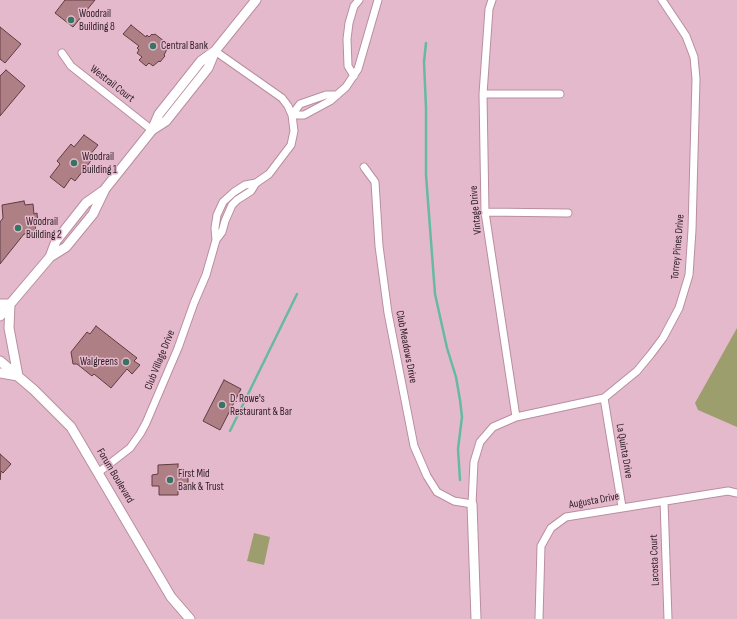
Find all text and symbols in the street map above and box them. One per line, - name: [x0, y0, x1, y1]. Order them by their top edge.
- place label: Woodrail Building 8: [79, 7, 115, 33]
- marker: Woodrail Building 8: [66, 15, 76, 25]
- place label: Central Bank: [161, 39, 208, 53]
- marker: Central Bank: [148, 41, 158, 51]
- street label: Westrail Court: [87, 63, 137, 105]
- place label: Woodrail Building 1: [82, 150, 117, 176]
- marker: Woodrail Building 1: [69, 158, 79, 168]
- street label: Vintage Drive: [467, 185, 485, 235]
- street label: Torrey Pines Drive: [669, 214, 687, 280]
- place label: Woodrail Building 2: [26, 215, 62, 241]
- marker: Woodrail Building 2: [13, 223, 23, 233]
- street label: Club Meadows Drive: [392, 310, 420, 384]
- street label: Club Village Drive: [142, 328, 178, 392]
- place label: Walgreens: [80, 355, 118, 369]
- marker: Walgreens: [121, 357, 131, 367]
- place label: D. Rowe's Restaurant & Bar: [230, 392, 292, 418]
- marker: D. Rowe's Restaurant & Bar: [217, 400, 227, 410]
- street label: La Quinta Drive: [613, 423, 635, 479]
- street label: Forum Boulevard: [94, 446, 136, 506]
- place label: First Mid Bank & Trust: [178, 467, 224, 493]
- marker: First Mid Bank & Trust: [165, 475, 175, 485]
- street label: Augusta Drive: [568, 490, 620, 512]
- street label: Lacosta Court: [648, 534, 662, 586]

